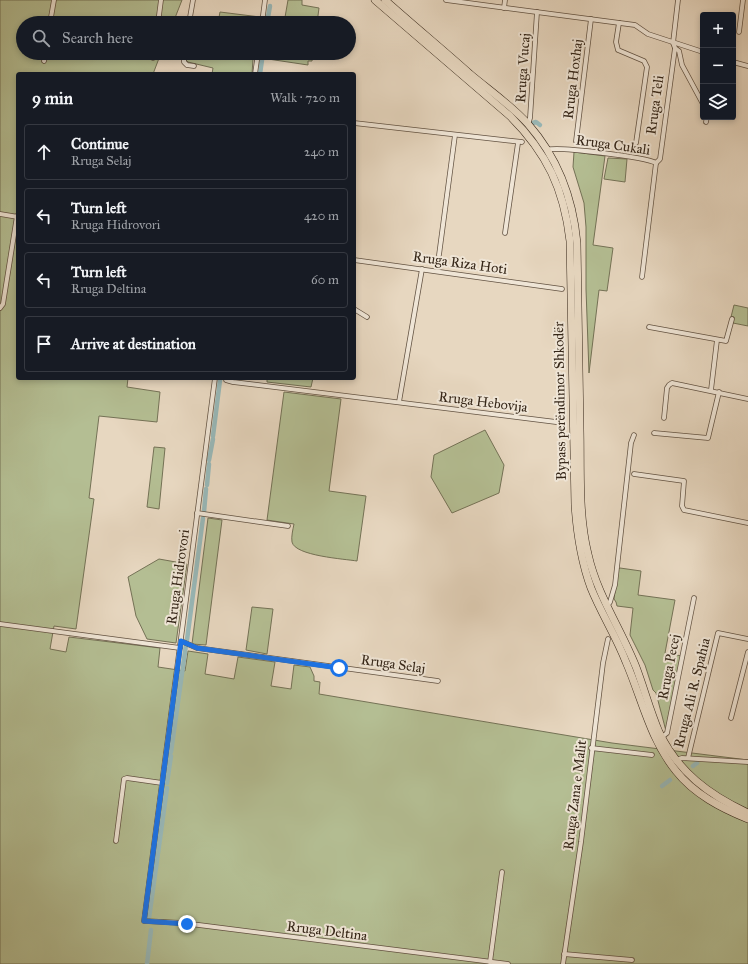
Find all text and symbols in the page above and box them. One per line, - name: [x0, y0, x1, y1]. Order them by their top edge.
- map controls: [700, 12, 736, 120]
- button: +: [700, 12, 736, 48]
- search box: [16, 16, 356, 60]
- icon: search: [30, 27, 52, 49]
- text: Search here: [62, 29, 133, 47]
- street label: Rruga Vucaj: [512, 32, 534, 104]
- street label: Rruga Hoxhaj: [560, 38, 586, 120]
- button: −: [700, 48, 736, 84]
- street label: Rruga Teli: [642, 74, 668, 136]
- button: layers: [700, 84, 736, 120]
- text: 9 min: [32, 88, 73, 109]
- text: Walk · 720 m: [270, 90, 340, 106]
- street label: Rruga Cukali: [575, 131, 652, 159]
- text: Continue: [71, 135, 129, 153]
- icon: ahead: [33, 141, 55, 163]
- text: 240 m: [304, 144, 339, 160]
- text: Rruga Selaj: [71, 153, 131, 169]
- text: Turn left: [71, 199, 127, 217]
- icon: left: [33, 205, 55, 227]
- text: 420 m: [304, 208, 339, 224]
- text: Rruga Hidrovori: [71, 217, 160, 233]
- street label: Rruga Riza Hoti: [412, 248, 508, 278]
- text: Turn left: [71, 263, 127, 281]
- icon: left: [33, 269, 55, 291]
- text: 60 m: [311, 272, 339, 288]
- text: Rruga Deltina: [71, 281, 146, 297]
- street label: Bypass perëndimor Shkodër: [550, 321, 570, 481]
- icon: arrive: [33, 333, 55, 355]
- text: Arrive at destination: [71, 335, 196, 353]
- street label: Rruga Hebovija: [437, 388, 529, 416]
- street label: Rruga Hidrovori: [163, 528, 193, 626]
- street label: Rruga Pecej: [654, 633, 684, 701]
- street label: Rruga Ali R. Spahia: [670, 636, 714, 750]
- street label: Rruga Selaj: [360, 651, 426, 677]
- route start: [330, 659, 348, 677]
- street label: Rruga Zana e Malit: [560, 739, 590, 851]
- route end: [178, 915, 196, 933]
- street label: Rruga Deltina: [286, 918, 368, 944]

